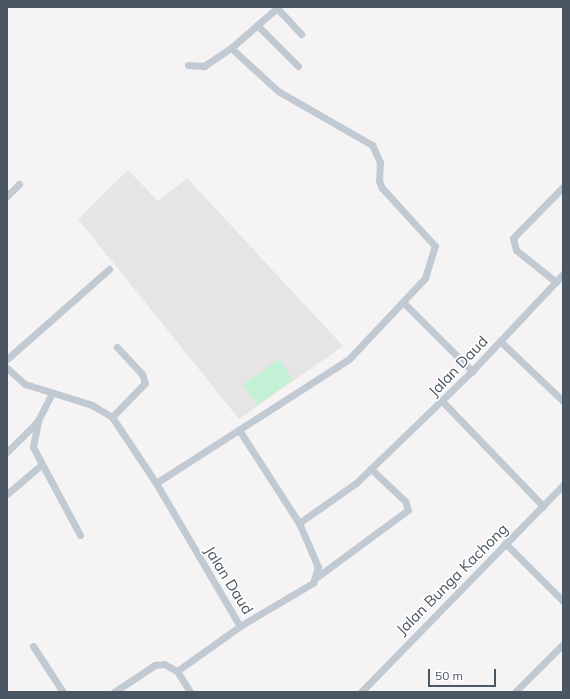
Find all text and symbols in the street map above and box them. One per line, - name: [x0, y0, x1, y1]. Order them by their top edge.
- street label: Jalan Daud: [425, 332, 491, 400]
- street label: Jalan Bunga Kachong: [393, 520, 511, 638]
- street label: Jalan Daud: [201, 543, 257, 617]
- scale bar: [430, 661, 498, 687]
- text: 50 m: [435, 668, 463, 683]

